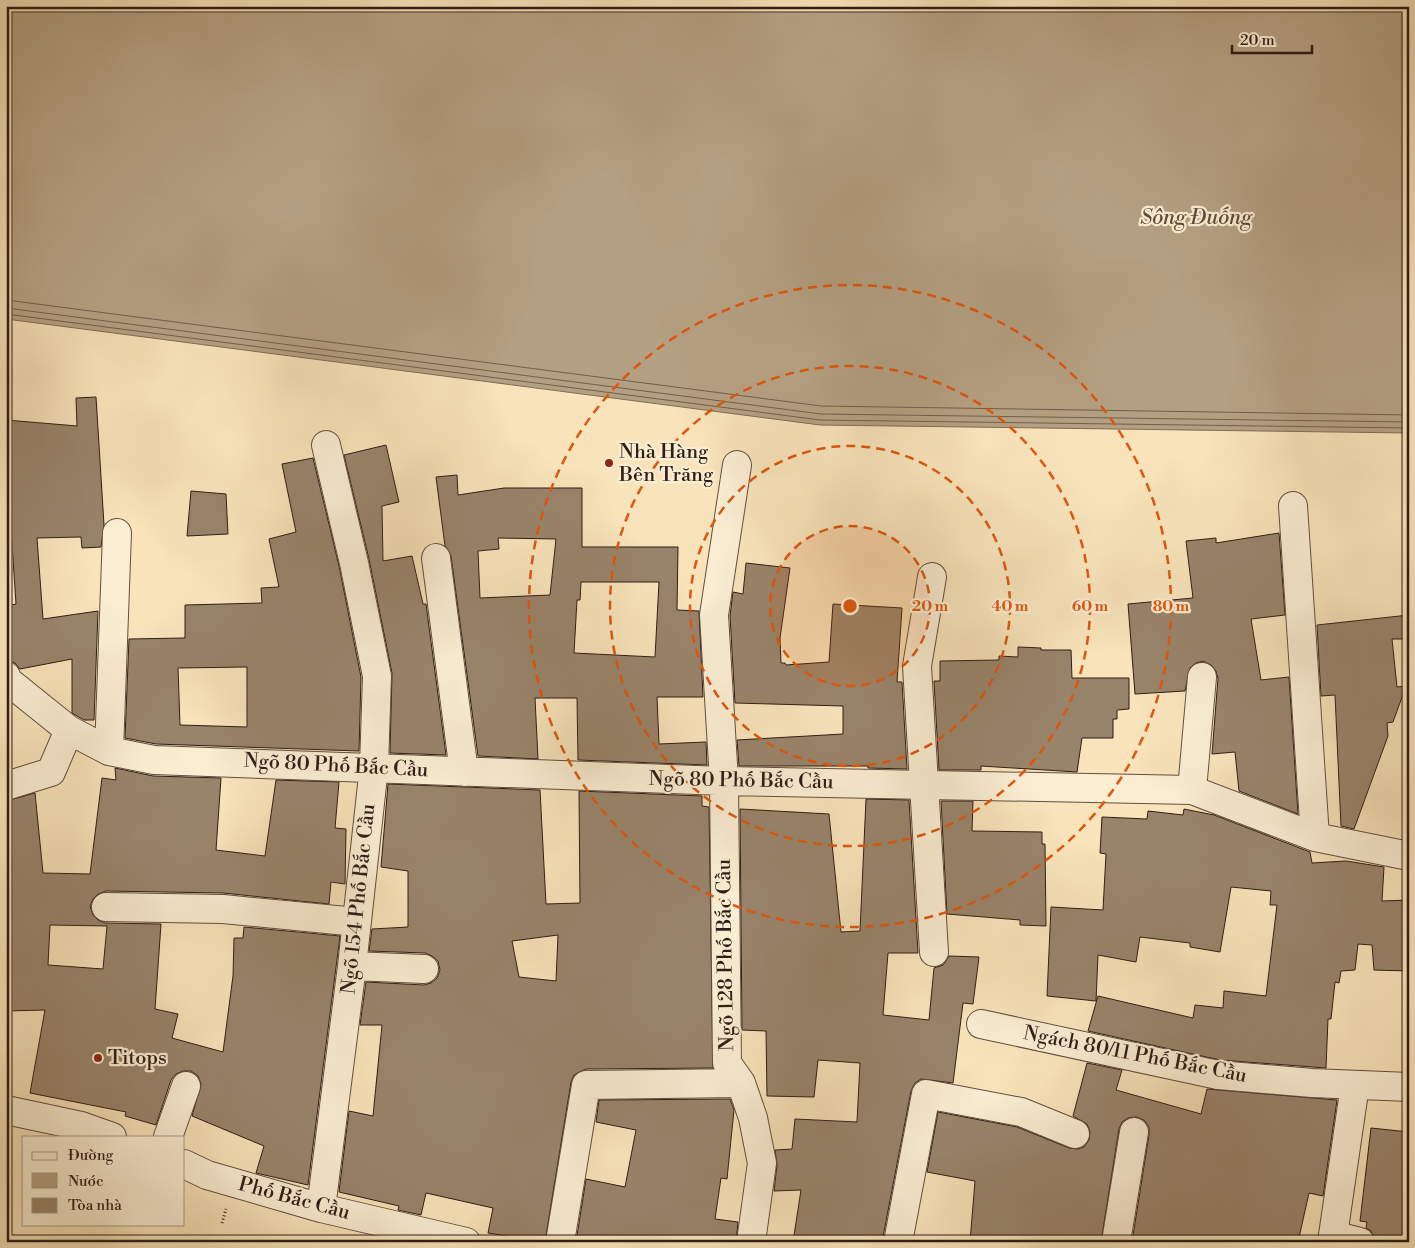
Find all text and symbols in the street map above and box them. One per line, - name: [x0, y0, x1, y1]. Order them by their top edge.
- scale bar: [1232, 22, 1312, 54]
- text: 20 m: [1240, 31, 1275, 50]
- water label: Sông Đuống: [1140, 205, 1253, 231]
- place label: Nhà Hàng Bên Trăng: [618, 440, 714, 488]
- marker: Nhà Hàng Bên Trăng: [603, 457, 615, 469]
- centre of rings: [841, 597, 859, 615]
- text: 20 m: [912, 597, 949, 616]
- text: 40 m: [991, 597, 1029, 616]
- text: 60 m: [1072, 597, 1109, 616]
- text: 80 m: [1153, 597, 1190, 616]
- street label: Ngõ 80 Phố Bắc Cầu: [243, 749, 430, 783]
- street label: Ngõ 80 Phố Bắc Cầu: [648, 767, 834, 795]
- street label: Ngõ 154 Phố Bắc Cầu: [337, 802, 381, 995]
- street label: Ngõ 128 Phố Bắc Cầu: [712, 858, 740, 1051]
- street label: Ngách 80/11 Phố Bắc Cầu: [1021, 1021, 1250, 1089]
- place label: Titops: [108, 1046, 167, 1071]
- marker: Titops: [92, 1052, 104, 1064]
- legend: [22, 1136, 185, 1226]
- text: Đường: [68, 1146, 114, 1165]
- text: Nước: [68, 1172, 104, 1191]
- street label: Phố Bắc Cầu: [235, 1172, 353, 1226]
- text: Tòa nhà: [68, 1196, 122, 1215]

